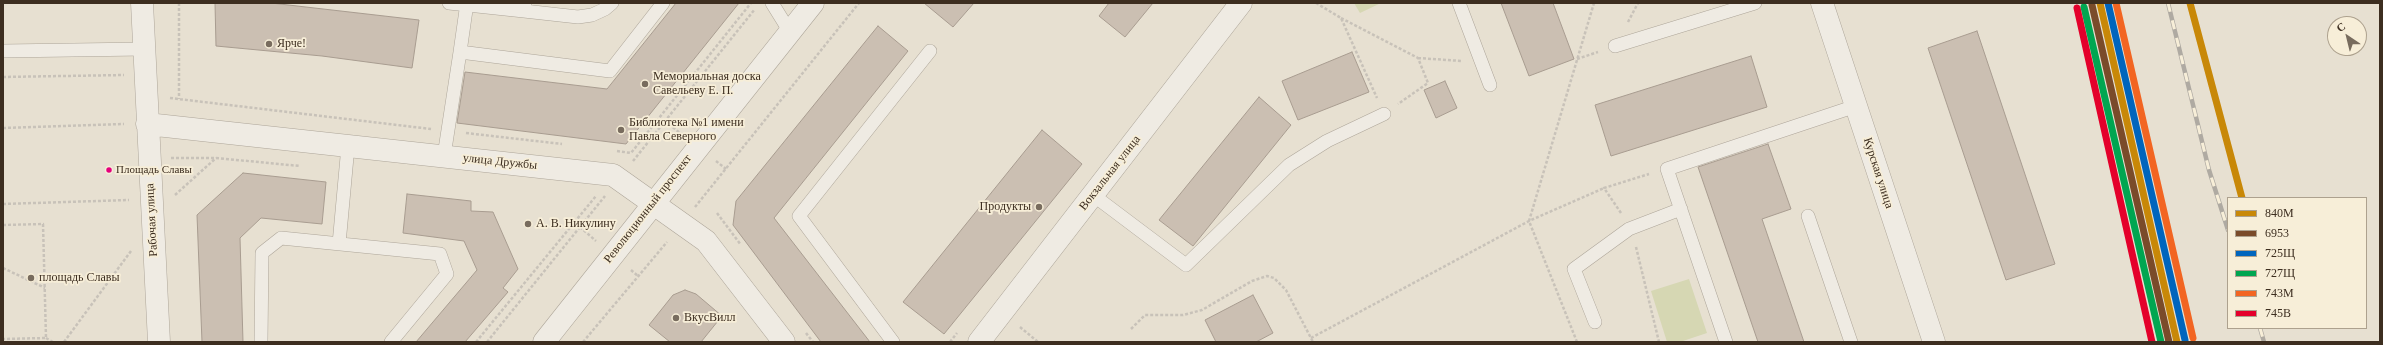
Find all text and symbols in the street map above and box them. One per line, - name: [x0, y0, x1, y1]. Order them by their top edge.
- north arrow: [2327, 16, 2367, 56]
- text: С: [2334, 20, 2347, 34]
- place label: Ярче!: [277, 37, 306, 51]
- marker: Ярче!: [264, 39, 274, 49]
- place label: Мемориальная доска Савельеву Е. П.: [653, 70, 761, 98]
- marker: Мемориальная доска Савельеву Е. П.: [640, 79, 650, 89]
- place label: Библиотека №1 имени Павла Северного: [629, 116, 744, 144]
- marker: Библиотека №1 имени Павла Северного: [616, 125, 626, 135]
- street label: Вокзальная улица: [1076, 133, 1144, 213]
- street label: Курская улица: [1860, 136, 1896, 210]
- street label: улица Дружбы: [462, 151, 538, 173]
- street label: Революционный проспект: [601, 152, 695, 266]
- place label: Площадь Славы: [116, 163, 192, 177]
- marker: Площадь Славы: [104, 165, 114, 175]
- street label: Рабочая улица: [143, 183, 161, 257]
- legend: [2227, 197, 2367, 329]
- place label: Продукты: [980, 200, 1031, 214]
- marker: Продукты: [1034, 202, 1044, 212]
- text: 840М: [2265, 206, 2294, 220]
- place label: А. В. Никулину: [536, 217, 616, 231]
- marker: А. В. Никулину: [523, 219, 533, 229]
- text: 6953: [2265, 226, 2289, 240]
- text: 725Щ: [2265, 246, 2295, 260]
- text: 727Щ: [2265, 266, 2295, 280]
- place label: площадь Славы: [39, 271, 120, 285]
- marker: площадь Славы: [26, 273, 36, 283]
- text: 743М: [2265, 286, 2294, 300]
- text: 745В: [2265, 306, 2291, 320]
- place label: ВкусВилл: [684, 311, 735, 325]
- marker: ВкусВилл: [671, 313, 681, 323]

